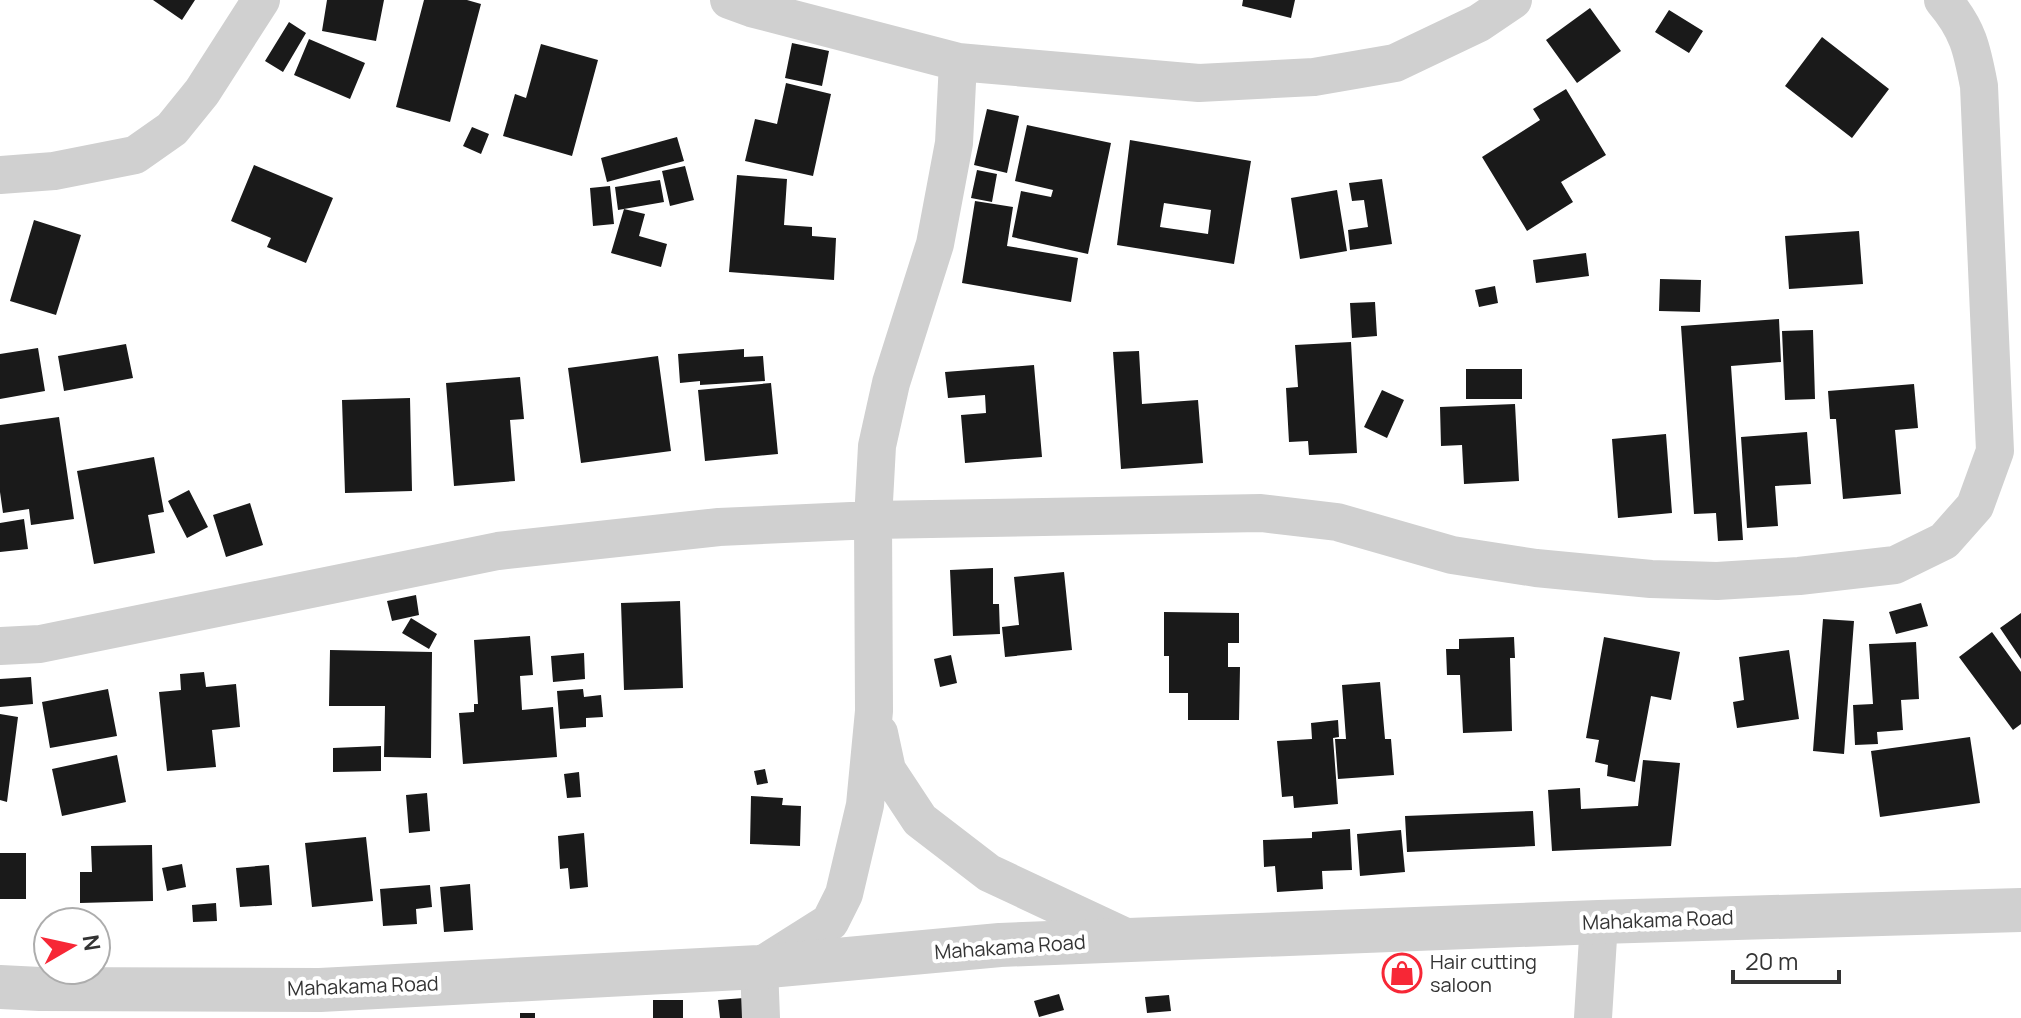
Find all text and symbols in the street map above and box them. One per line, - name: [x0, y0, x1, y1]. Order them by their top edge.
- street label: Mahakama Road: [1582, 903, 1734, 936]
- north arrow: [32, 906, 112, 986]
- street label: Mahakama Road: [933, 928, 1086, 965]
- text: N: [76, 933, 108, 953]
- scale bar: [1733, 934, 1839, 984]
- text: 20 m: [1745, 944, 1798, 977]
- place label: Hair cutting saloon: [1430, 948, 1537, 998]
- shop icon: Hair cutting saloon: [1381, 952, 1423, 994]
- street label: Mahakama Road: [287, 969, 439, 1002]

